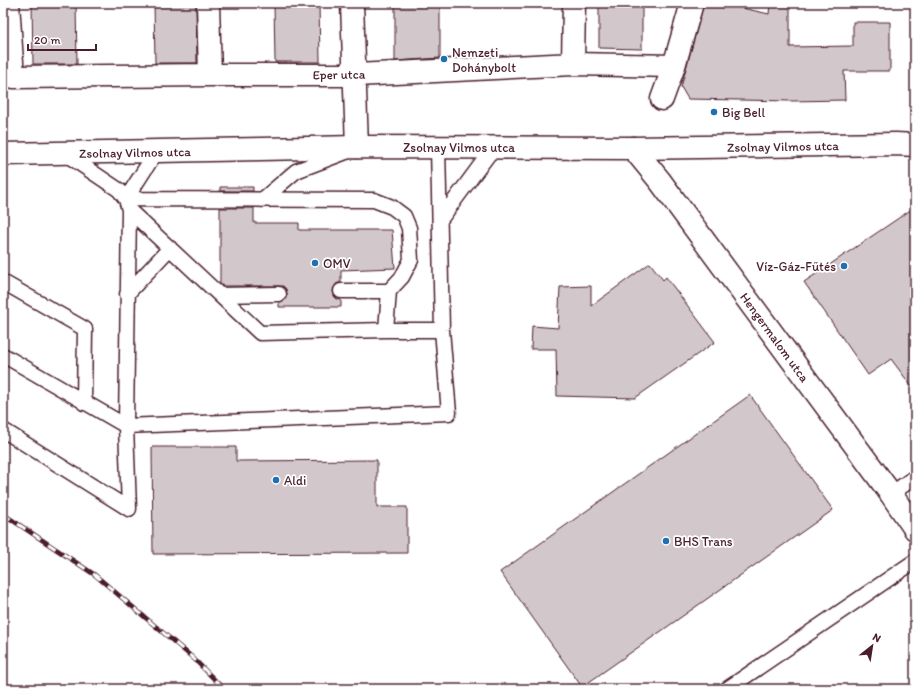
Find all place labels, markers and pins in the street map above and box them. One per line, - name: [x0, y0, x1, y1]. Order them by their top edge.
- place label: Nemzeti Dohánybolt: [452, 45, 516, 75]
- marker: Nemzeti Dohánybolt: [439, 54, 449, 64]
- place label: Big Bell: [722, 105, 765, 120]
- marker: Big Bell: [709, 107, 719, 117]
- place label: OMV: [323, 256, 351, 271]
- marker: OMV: [310, 258, 320, 268]
- place label: Víz-Gáz-Fűtés: [756, 259, 836, 274]
- marker: Víz-Gáz-Fűtés: [839, 261, 849, 271]
- place label: Aldi: [284, 473, 306, 488]
- marker: Aldi: [271, 475, 281, 485]
- place label: BHS Trans: [674, 534, 733, 549]
- marker: BHS Trans: [661, 536, 671, 546]

